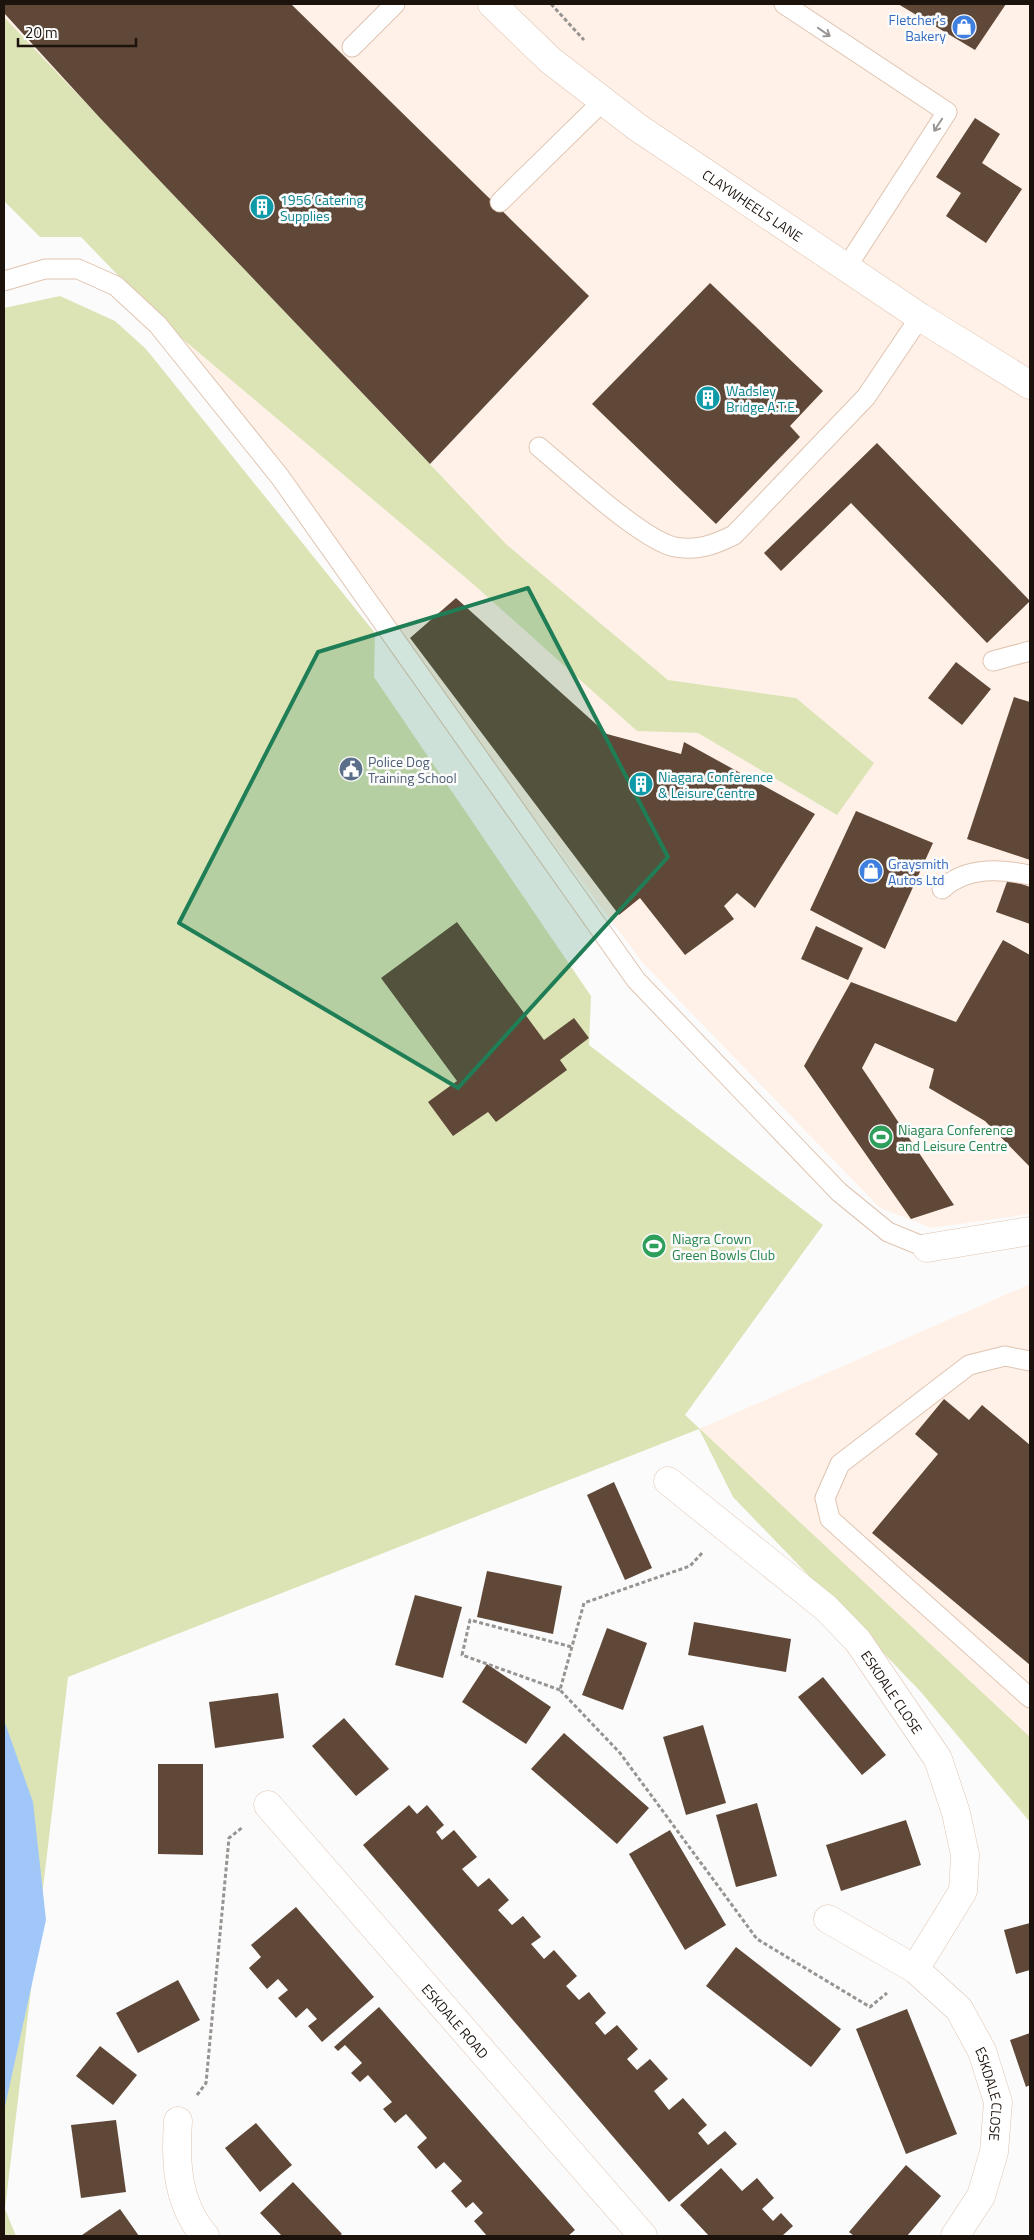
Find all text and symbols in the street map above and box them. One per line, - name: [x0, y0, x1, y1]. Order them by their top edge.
- place label: Fletcher's Bakery: [889, 9, 946, 46]
- shop icon: Fletcher's Bakery: [951, 14, 977, 40]
- scale bar: [18, 15, 135, 47]
- text: 20 m: [25, 21, 58, 44]
- one-way arrow: [817, 27, 831, 37]
- one-way arrow: [933, 118, 943, 132]
- street label: CLAYWHEELS LANE: [699, 164, 807, 246]
- place label: 1956 Catering Supplies: [280, 189, 364, 226]
- building icon: 1956 Catering Supplies: [249, 194, 275, 220]
- place label: Wadsley Bridge A.T.E.: [726, 380, 798, 417]
- building icon: Wadsley Bridge A.T.E.: [695, 385, 721, 411]
- place label: Police Dog Training School: [368, 751, 457, 788]
- public building icon: Police Dog Training School: [338, 756, 364, 782]
- place label: Niagara Conference & Leisure Centre: [658, 766, 773, 803]
- building icon: Niagara Conference & Leisure Centre: [628, 771, 654, 797]
- place label: Graysmith Autos Ltd: [888, 853, 949, 890]
- shop icon: Graysmith Autos Ltd: [858, 858, 884, 884]
- place label: Niagara Conference and Leisure Centre: [898, 1119, 1013, 1156]
- sports icon: Niagara Conference and Leisure Centre: [868, 1124, 894, 1150]
- place label: Niagra Crown Green Bowls Club: [672, 1228, 775, 1265]
- sports icon: Niagra Crown Green Bowls Club: [641, 1233, 667, 1259]
- street label: ESKDALE CLOSE: [857, 1646, 928, 1738]
- street label: ESKDALE ROAD: [417, 1979, 494, 2063]
- street label: ESKDALE CLOSE: [971, 2042, 1008, 2142]

